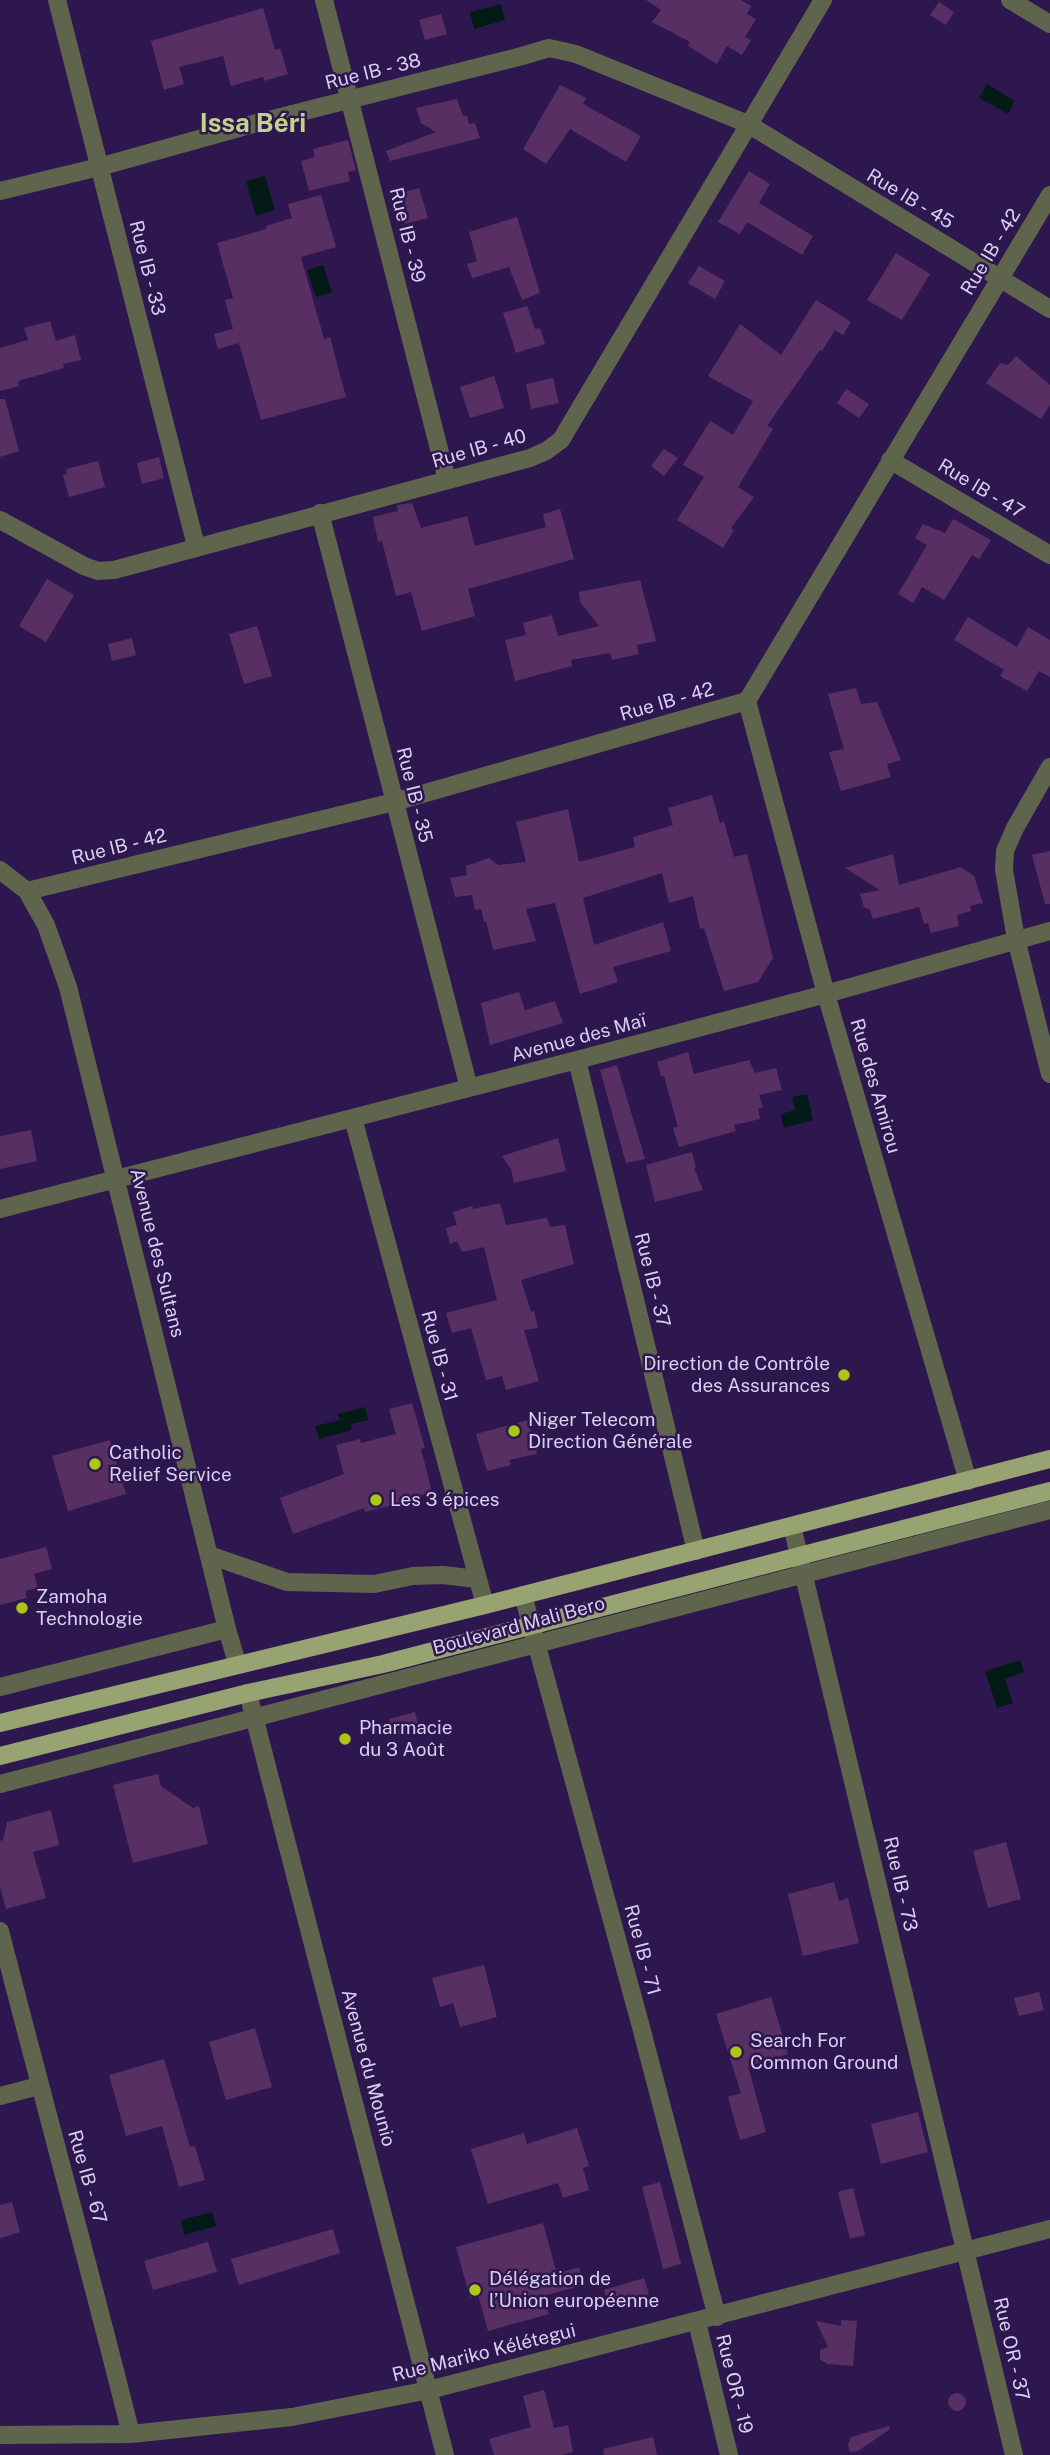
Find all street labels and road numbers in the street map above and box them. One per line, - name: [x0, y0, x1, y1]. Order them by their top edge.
- street label: Rue IB - 38: [323, 49, 423, 95]
- street label: Rue IB - 45: [862, 164, 958, 234]
- street label: Rue IB - 39: [384, 185, 430, 285]
- street label: Rue IB - 42: [956, 205, 1026, 299]
- street label: Rue IB - 33: [124, 218, 170, 318]
- street label: Rue IB - 40: [429, 425, 529, 473]
- street label: Rue IB - 47: [934, 454, 1028, 524]
- street label: Rue IB - 42: [617, 678, 717, 726]
- street label: Rue IB - 35: [391, 745, 437, 845]
- street label: Rue IB - 42: [69, 824, 169, 870]
- street label: Avenue des Maï: [509, 1009, 649, 1067]
- street label: Rue des Amirou: [845, 1016, 905, 1156]
- street label: Avenue des Sultans: [125, 1166, 189, 1340]
- street label: Rue IB - 37: [629, 1230, 675, 1330]
- street label: Rue IB - 31: [416, 1308, 462, 1404]
- street label: Boulevard Mali Bero: [430, 1592, 608, 1660]
- street label: Rue IB - 73: [878, 1834, 922, 1934]
- street label: Rue IB - 71: [619, 1902, 665, 1998]
- street label: Avenue du Mounio: [336, 1987, 400, 2149]
- street label: Rue IB - 67: [63, 2127, 111, 2227]
- street label: Rue OR - 37: [988, 2295, 1034, 2403]
- street label: Rue Mariko Kélétegui: [390, 2319, 578, 2387]
- street label: Rue OR - 19: [711, 2332, 757, 2436]

